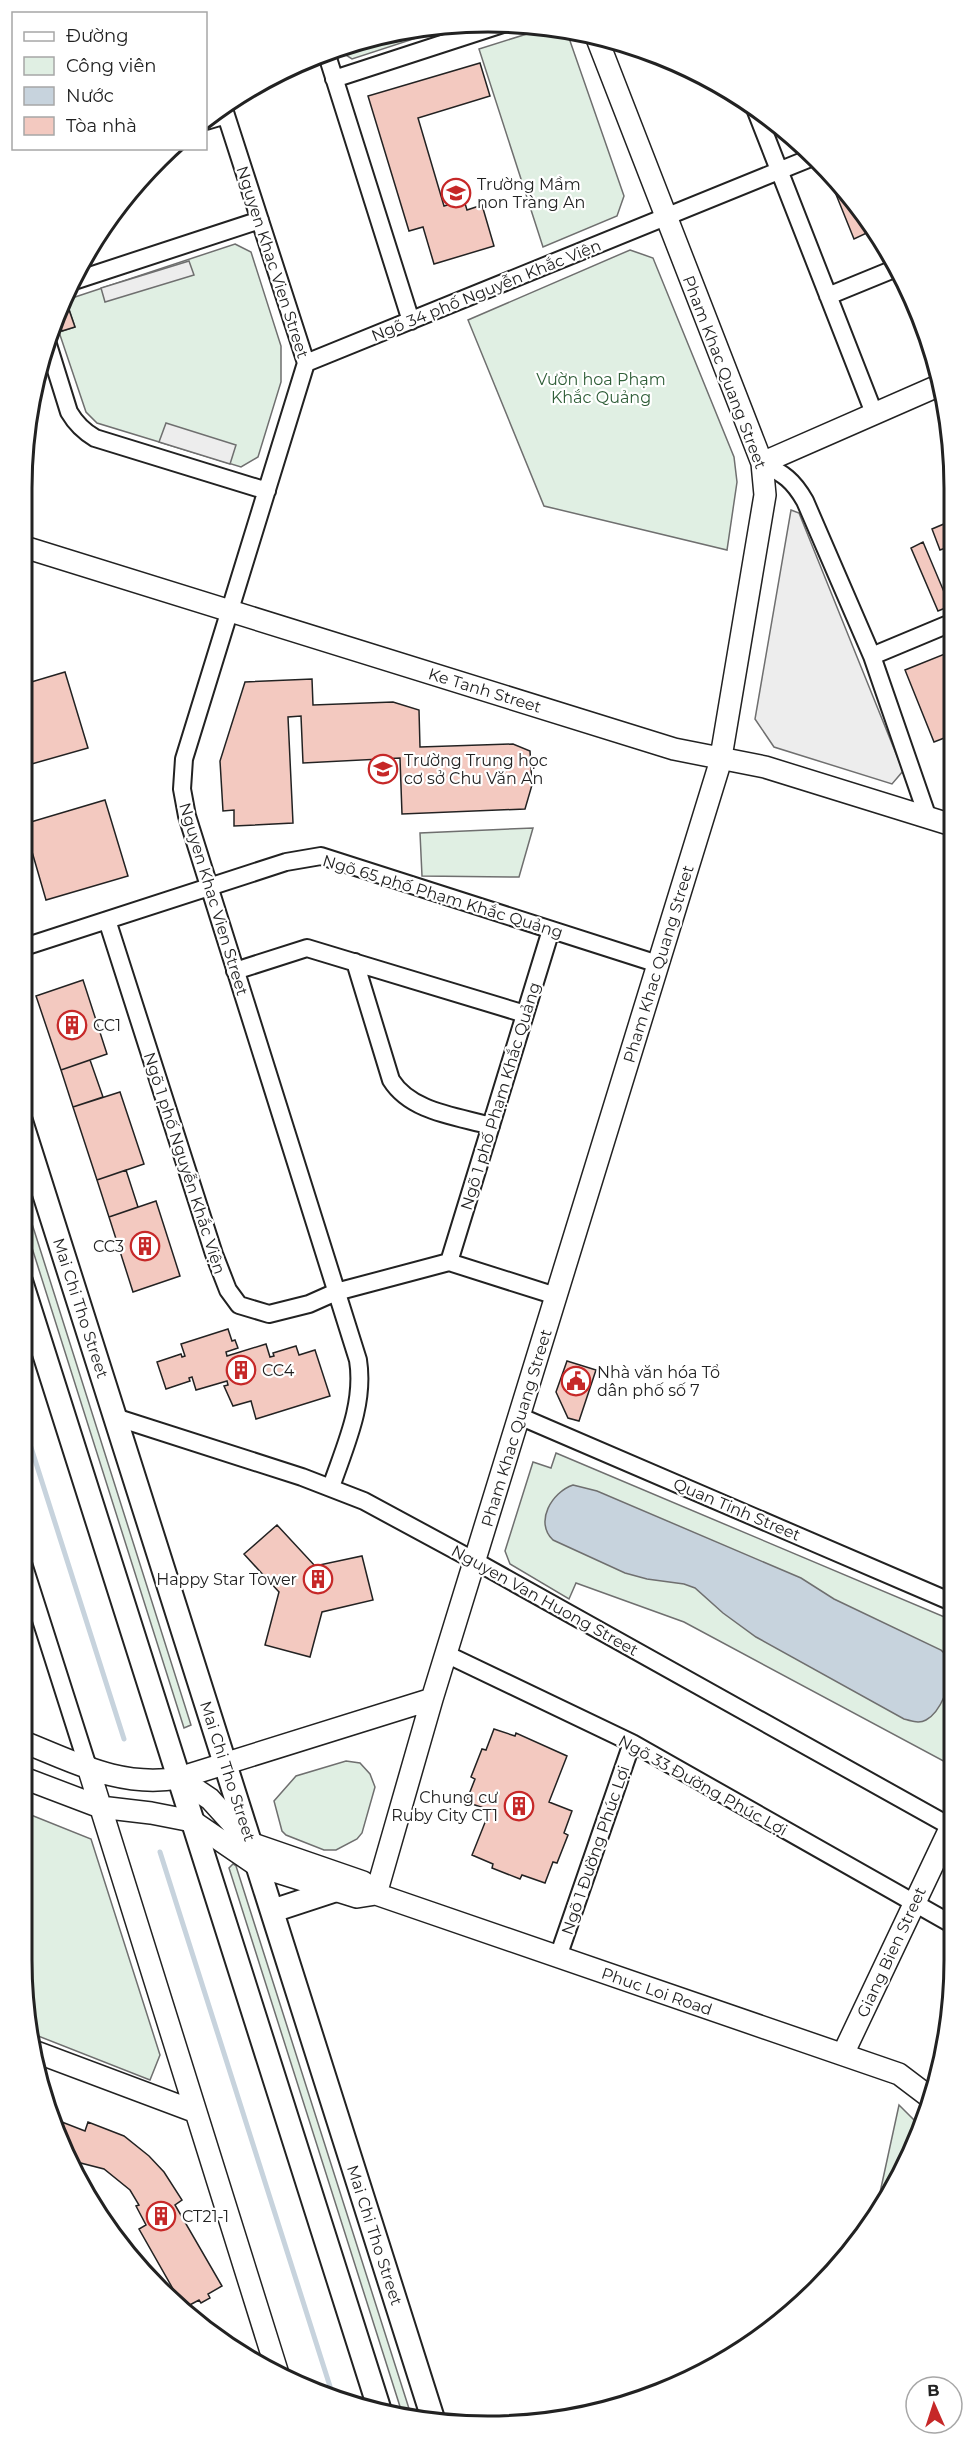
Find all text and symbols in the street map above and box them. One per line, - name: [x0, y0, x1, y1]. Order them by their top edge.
- legend: [12, 12, 207, 150]
- text: Đường: [66, 25, 129, 47]
- text: Công viên: [66, 55, 157, 77]
- text: Nước: [66, 85, 114, 107]
- text: Tòa nhà: [66, 115, 137, 137]
- street label: Nguyen Khac Vien Street: [232, 164, 313, 361]
- place label: Trường Mầm non Tràng An: [477, 175, 585, 212]
- school or university icon: Trường Mầm non Tràng An: [440, 177, 472, 209]
- street label: Ngõ 34 phố Nguyễn Khắc Viện: [369, 236, 604, 345]
- street label: Pham Khac Quang Street: [679, 273, 770, 472]
- park label: Vườn hoa Phạm Khắc Quảng: [536, 370, 666, 407]
- street label: Ke Tanh Street: [426, 664, 544, 717]
- place label: Trường Trung học cơ sở Chu Văn An: [404, 751, 548, 788]
- school or university icon: Trường Trung học cơ sở Chu Văn An: [367, 753, 399, 785]
- street label: Nguyen Khac Vien Street: [175, 800, 252, 998]
- street label: Ngõ 65 phố Phạm Khắc Quảng: [320, 851, 565, 942]
- street label: Pham Khac Quang Street: [619, 863, 698, 1065]
- street label: Ngõ 1 phố Phạm Khắc Quảng: [457, 980, 544, 1212]
- building icon: CC1: [56, 1009, 88, 1041]
- place label: CC1: [93, 1016, 121, 1035]
- street label: Ngõ 1 phố Nguyễn Khắc Viện: [140, 1050, 229, 1277]
- building icon: CC3: [129, 1230, 161, 1262]
- street label: Mai Chi Tho Street: [49, 1236, 112, 1381]
- place label: CC3: [93, 1237, 124, 1256]
- street label: Pham Khac Quang Street: [477, 1327, 556, 1529]
- building icon: CC4: [225, 1354, 257, 1386]
- place label: CC4: [262, 1361, 295, 1380]
- place label: Nhà văn hóa Tổ dân phố số 7: [597, 1363, 720, 1400]
- public building icon: Nhà văn hóa Tổ dân phố số 7: [560, 1365, 592, 1397]
- street label: Quan Tinh Street: [670, 1474, 804, 1545]
- street label: Nguyen Van Huong Street: [448, 1541, 642, 1660]
- building icon: Happy Star Tower: [302, 1563, 334, 1595]
- place label: Happy Star Tower: [156, 1570, 297, 1589]
- street label: Mai Chi Tho Street: [196, 1699, 259, 1844]
- street label: Ngõ 33 Đường Phúc Lợi: [615, 1731, 790, 1840]
- street label: Ngõ 1 Đường Phúc Lợi: [558, 1763, 633, 1937]
- place label: Chung cư Ruby City CT1: [391, 1788, 498, 1825]
- building icon: Chung cư Ruby City CT1: [503, 1790, 535, 1822]
- street label: Giang Bien Street: [853, 1884, 930, 2020]
- street label: Phuc Loi Road: [599, 1964, 715, 2019]
- street label: Mai Chi Tho Street: [343, 2163, 406, 2308]
- building icon: CT21-1: [145, 2200, 177, 2232]
- place label: CT21-1: [182, 2207, 229, 2226]
- north arrow: [904, 2375, 964, 2435]
- text: B: [927, 2381, 940, 2400]

